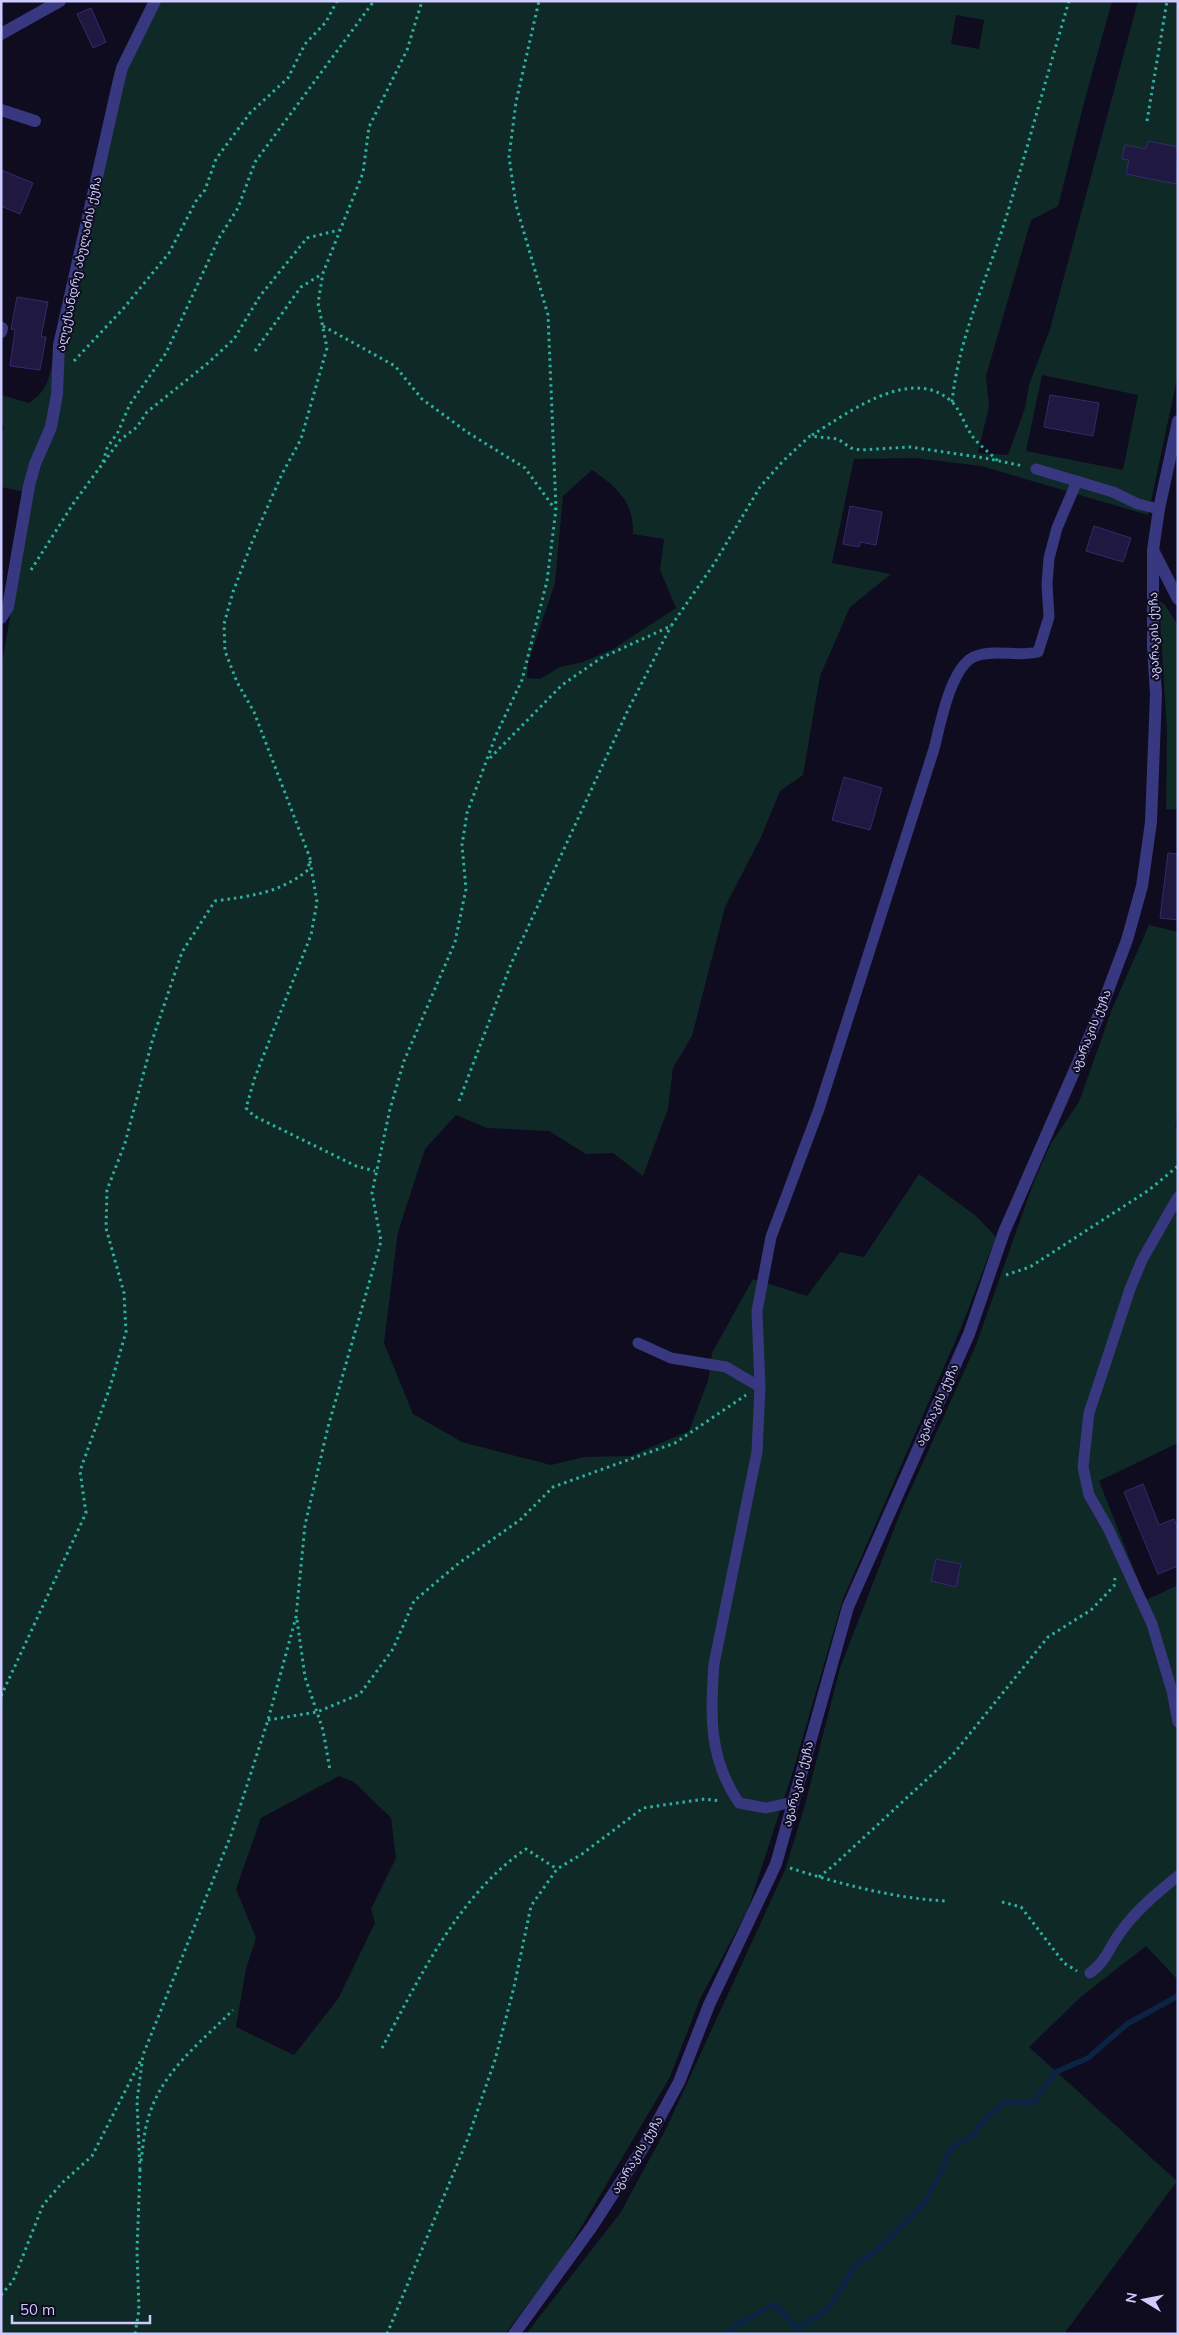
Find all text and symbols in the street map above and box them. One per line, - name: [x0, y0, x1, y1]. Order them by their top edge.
- street label: ალექსანდრე აბულაძის ქუჩა: [53, 175, 105, 353]
- street label: აგარაკის ქუჩა: [1145, 592, 1162, 680]
- street label: აგარაკის ქუჩა: [1067, 987, 1114, 1074]
- street label: აგარაკის ქუჩა: [912, 1361, 961, 1448]
- street label: აგარაკის ქუჩა: [779, 1739, 816, 1828]
- street label: აგარაკის ქუჩა: [607, 2113, 666, 2196]
- north arrow: [1119, 2275, 1169, 2325]
- text: N: [1121, 2291, 1141, 2305]
- scale bar: [12, 2292, 150, 2324]
- text: 50 m: [20, 2300, 55, 2319]

